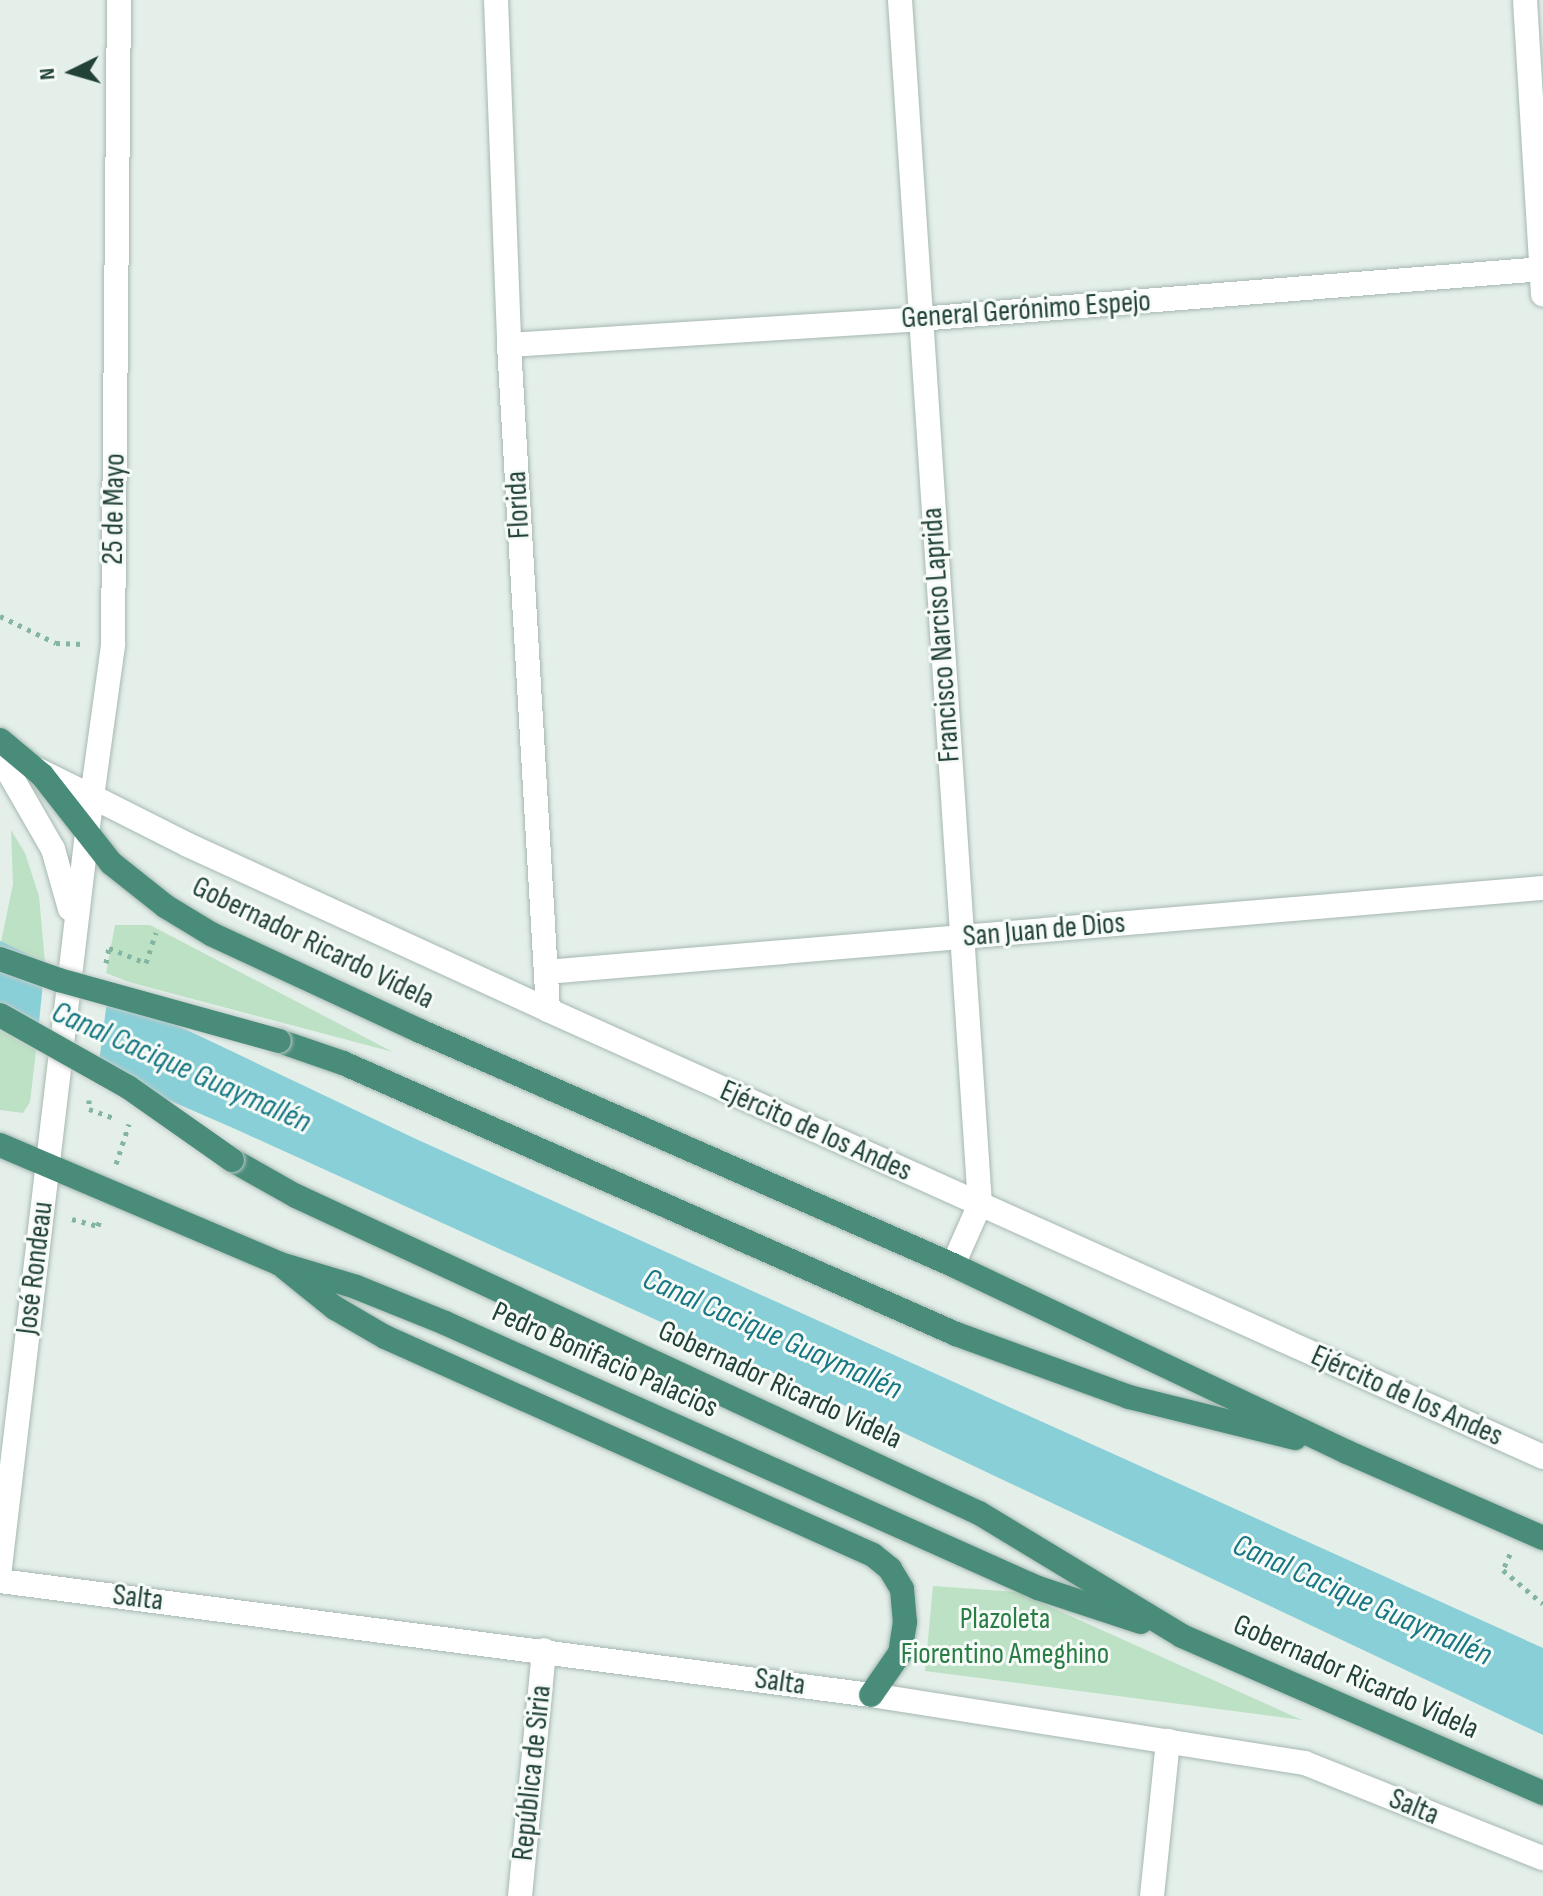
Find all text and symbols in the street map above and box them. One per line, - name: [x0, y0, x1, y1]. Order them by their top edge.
- north arrow: [32, 32, 112, 112]
- text: N: [34, 67, 62, 81]
- street label: General Gerónimo Espejo: [900, 283, 1152, 337]
- street label: 25 de Mayo: [95, 453, 133, 565]
- street label: Florida: [498, 470, 538, 540]
- street label: Francisco Narciso Laprida: [914, 506, 968, 764]
- street label: Gobernador Ricardo Videla: [186, 869, 440, 1017]
- street label: San Juan de Dios: [961, 905, 1127, 955]
- water label: Canal Cacique Guaymallén: [45, 994, 317, 1142]
- street label: Ejército de los Andes: [715, 1073, 917, 1189]
- street label: José Rondeau: [9, 1199, 61, 1337]
- water label: Canal Cacique Guaymallén: [636, 1261, 908, 1409]
- street label: Pedro Bonifacio Palacios: [487, 1294, 723, 1426]
- street label: Gobernador Ricardo Videla: [653, 1313, 907, 1457]
- street label: Ejército de los Andes: [1306, 1338, 1508, 1454]
- water label: Canal Cacique Guaymallén: [1226, 1527, 1498, 1675]
- street label: Salta: [111, 1577, 165, 1619]
- park label: Plazoleta Fiorentino Ameghino: [901, 1601, 1109, 1672]
- street label: Gobernador Ricardo Videla: [1228, 1607, 1484, 1747]
- street label: Salta: [752, 1661, 808, 1703]
- street label: República de Siria: [505, 1684, 559, 1862]
- street label: Salta: [1384, 1781, 1444, 1833]

